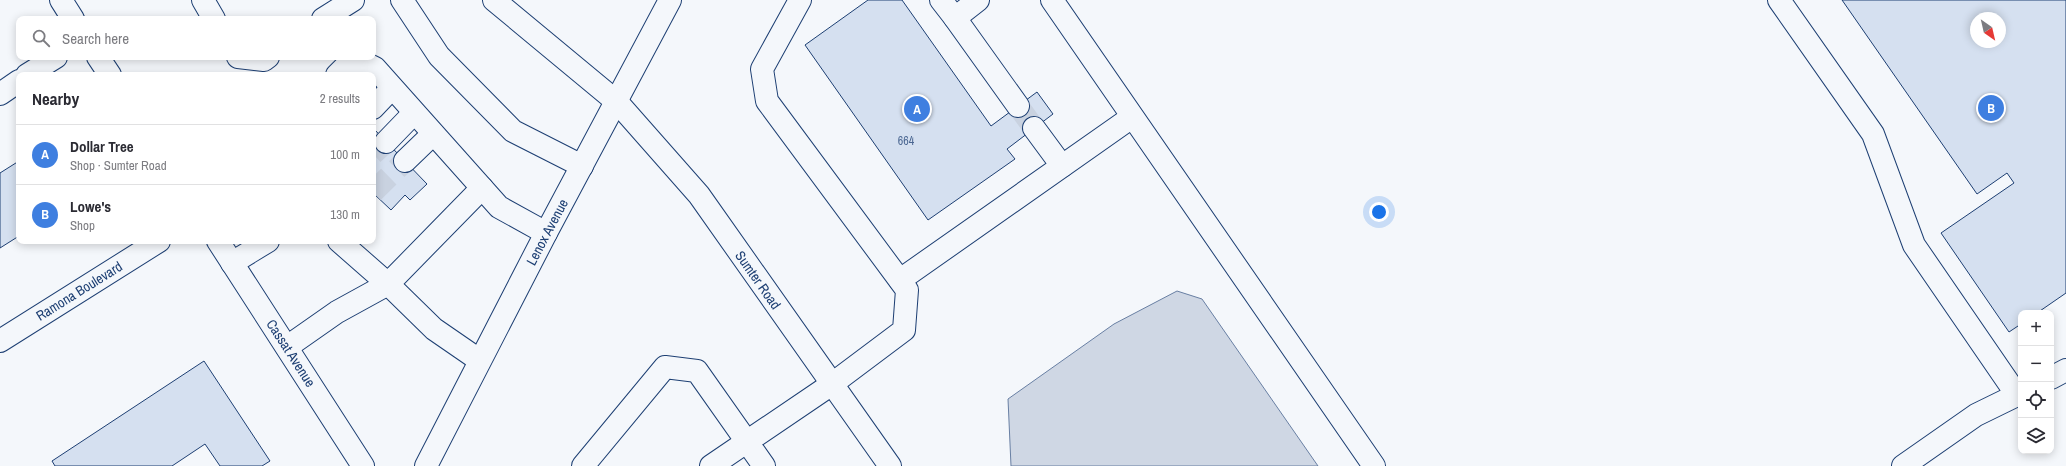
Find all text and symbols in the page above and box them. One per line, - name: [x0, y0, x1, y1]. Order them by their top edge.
- north arrow: [1970, 12, 2006, 48]
- search box: [16, 16, 376, 60]
- icon: search: [30, 27, 52, 49]
- text: Search here: [62, 28, 129, 49]
- text: Nearby: [32, 87, 79, 110]
- text: 2 results: [320, 90, 360, 107]
- pin: B: [1978, 93, 2004, 123]
- pin: A: [904, 94, 930, 124]
- house number: 664: [898, 133, 915, 149]
- text: Dollar Tree: [70, 136, 134, 157]
- text: A: [41, 146, 49, 163]
- text: 100 m: [330, 146, 360, 163]
- text: Shop · Sumter Road: [70, 157, 167, 174]
- text: Lowe's: [70, 196, 111, 217]
- street label: Lenox Avenue: [522, 196, 572, 268]
- your location: [1369, 202, 1389, 222]
- text: B: [41, 206, 49, 223]
- text: 130 m: [330, 206, 360, 223]
- text: Shop: [70, 217, 95, 234]
- street label: Sumter Road: [731, 247, 785, 313]
- street label: Ramona Boulevard: [33, 257, 125, 325]
- map controls: [2018, 310, 2054, 454]
- button: +: [2018, 310, 2054, 346]
- street label: Cassat Avenue: [262, 316, 320, 390]
- button: −: [2018, 346, 2054, 382]
- button: locate: [2018, 382, 2054, 418]
- button: layers: [2018, 418, 2054, 454]

